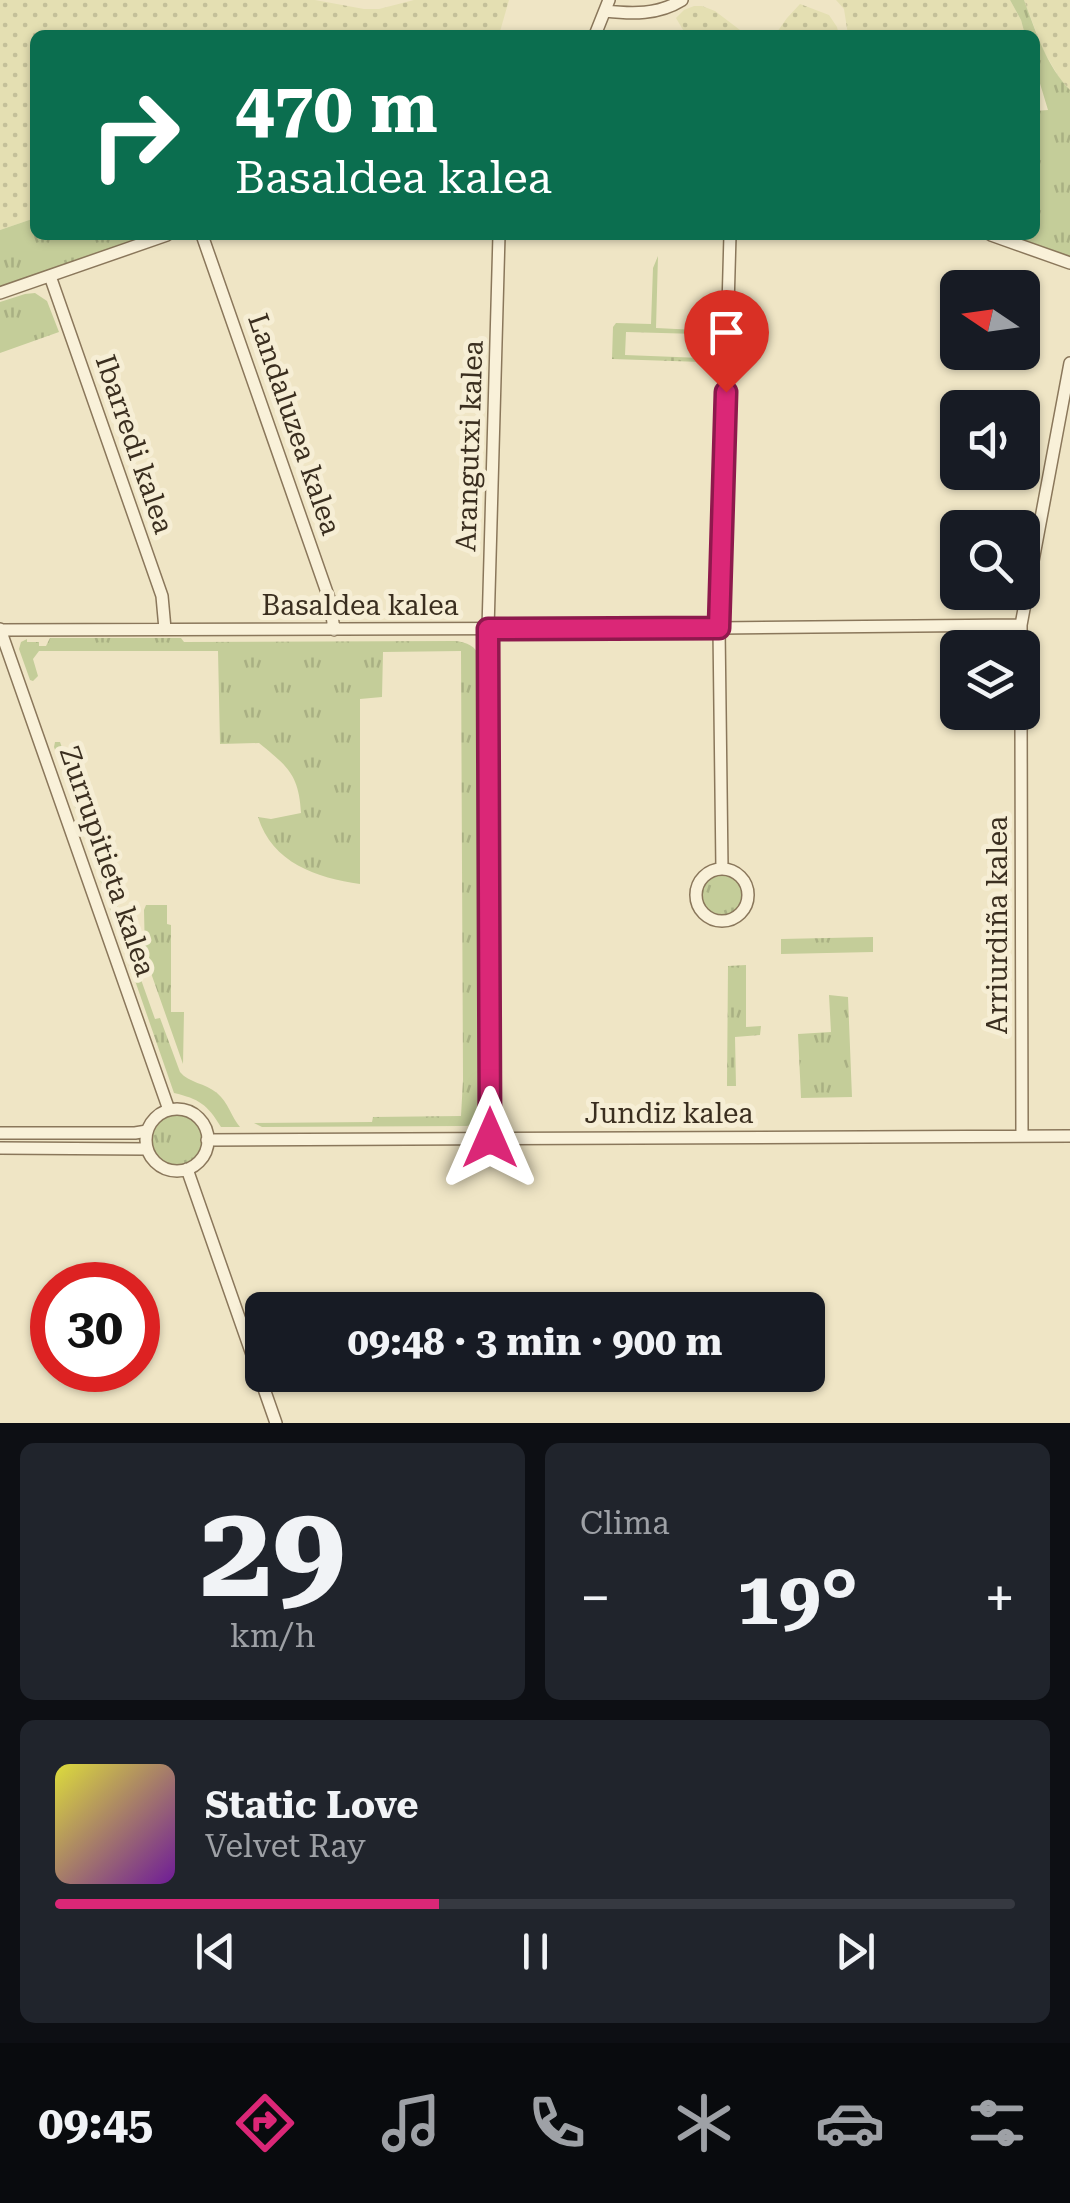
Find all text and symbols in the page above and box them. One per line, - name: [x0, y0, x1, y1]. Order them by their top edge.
- text: 470 m: [235, 67, 438, 149]
- icon: right: [70, 70, 200, 200]
- text: Basaldea kalea: [235, 151, 552, 204]
- north arrow: [940, 270, 1040, 370]
- map controls: [940, 270, 1040, 730]
- pin: [684, 290, 769, 393]
- icon: arrive: [699, 305, 754, 360]
- street label: Landaluzea kalea: [241, 309, 348, 539]
- street label: Arangutxi kalea: [449, 340, 490, 552]
- street label: Ibarredi kalea: [89, 351, 181, 538]
- button: sound: [940, 390, 1040, 490]
- button: search: [940, 510, 1040, 610]
- street label: Basaldea kalea: [261, 589, 459, 622]
- button: layers: [940, 630, 1040, 730]
- street label: Zurrupitieta kalea: [53, 742, 162, 980]
- street label: Arriurdiña kalea: [981, 816, 1014, 1034]
- position arrow: [438, 1086, 542, 1190]
- street label: Jundiz kalea: [584, 1097, 754, 1130]
- speed limit sign: 30: [30, 1262, 160, 1392]
- text: 09:48 · 3 min · 900 m: [348, 1320, 722, 1364]
- text: 29: [200, 1475, 345, 1628]
- text: Clima: [580, 1504, 670, 1542]
- text: 19°: [737, 1554, 858, 1642]
- text: −: [580, 1566, 611, 1630]
- text: +: [984, 1566, 1015, 1630]
- text: km/h: [230, 1617, 315, 1655]
- text: Static Love: [205, 1783, 418, 1827]
- text: Velvet Ray: [205, 1827, 366, 1865]
- icon: previous: [188, 1924, 243, 1979]
- icon: pause: [508, 1924, 563, 1979]
- icon: next: [828, 1924, 883, 1979]
- icon: directions: [230, 2088, 300, 2158]
- icon: music: [376, 2088, 446, 2158]
- icon: phone: [522, 2088, 592, 2158]
- icon: climate: [669, 2088, 739, 2158]
- icon: car: [815, 2088, 885, 2158]
- icon: filters: [962, 2088, 1032, 2158]
- text: 09:45: [38, 2097, 153, 2150]

